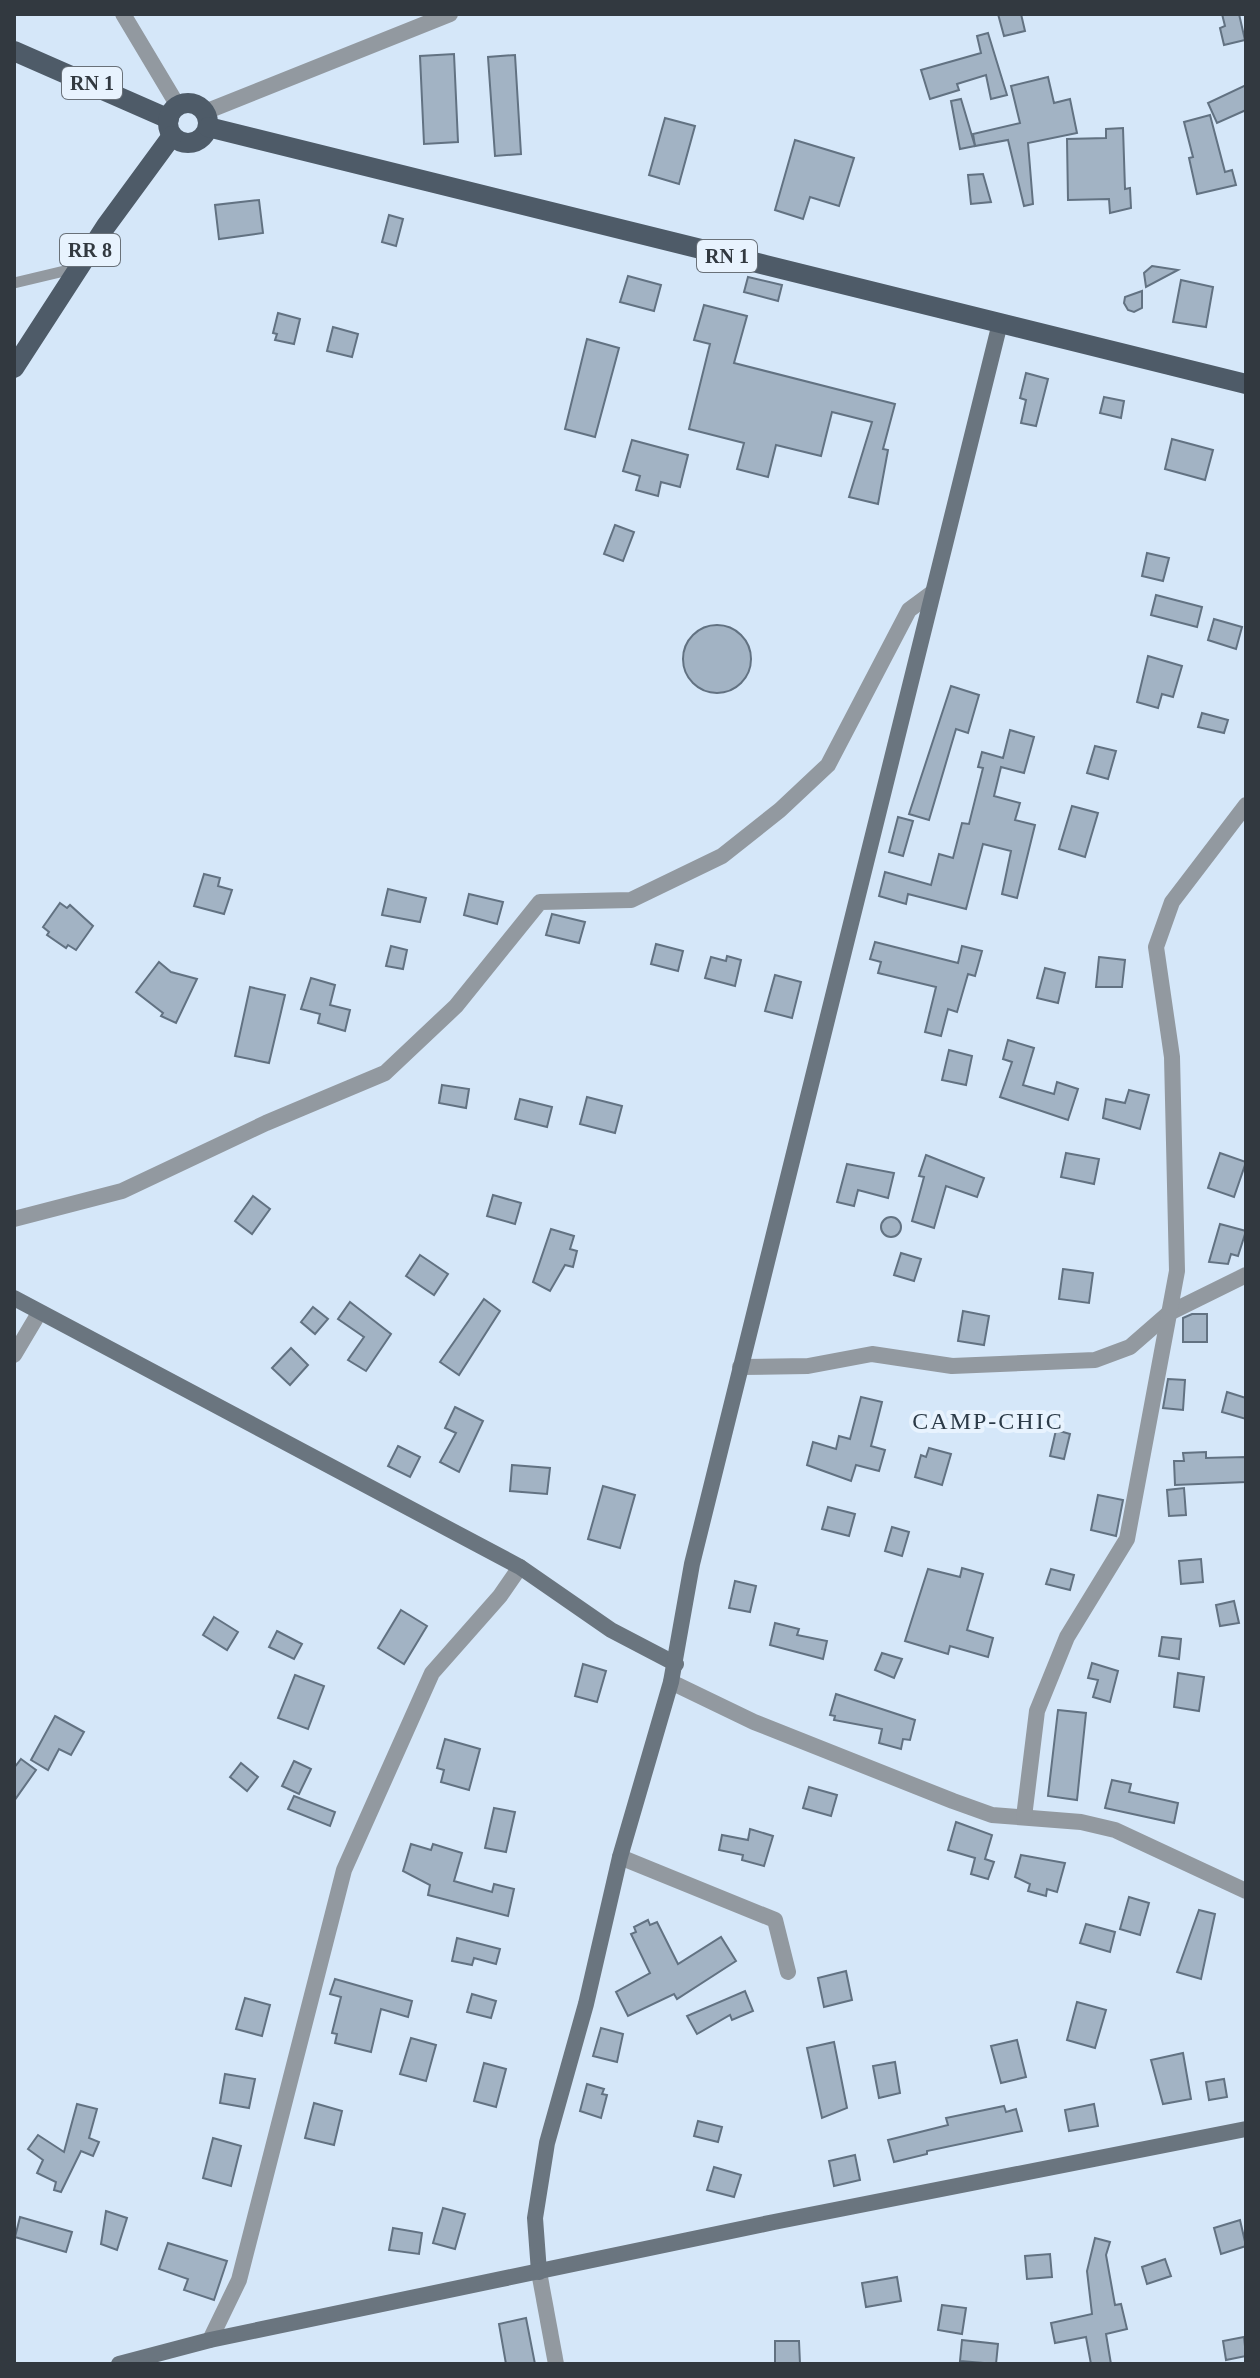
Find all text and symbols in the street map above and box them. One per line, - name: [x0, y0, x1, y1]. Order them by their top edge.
- road number: RN 1: [62, 67, 122, 99]
- road number: RR 8: [60, 234, 120, 266]
- road number: RN 1: [697, 240, 757, 272]
- district label: CAMP-CHIC: [912, 1408, 1064, 1434]

